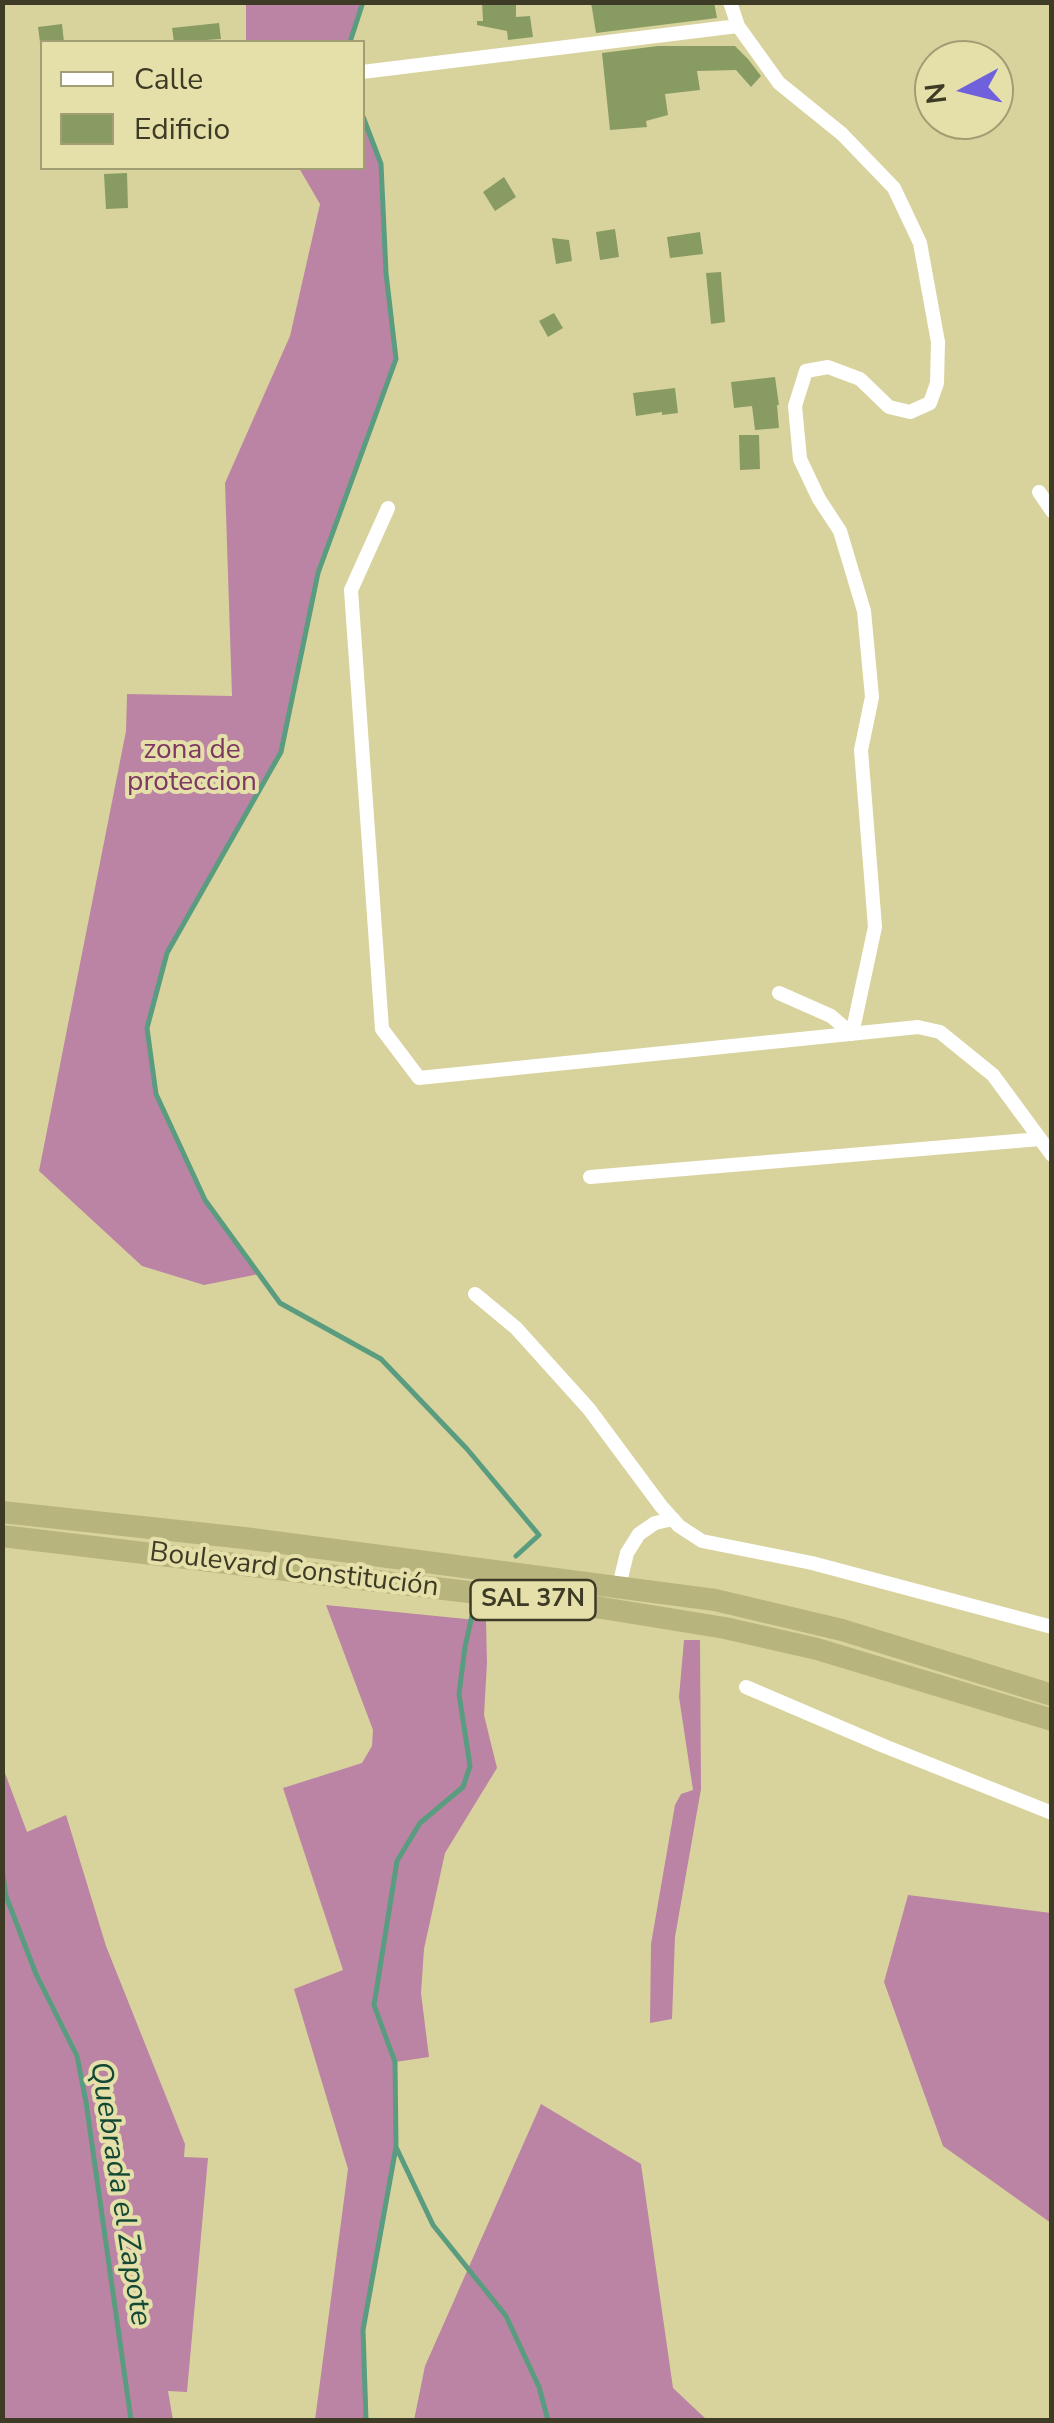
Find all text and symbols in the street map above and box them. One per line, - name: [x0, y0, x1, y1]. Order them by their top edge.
- legend: [40, 40, 365, 170]
- north arrow: [914, 40, 1014, 140]
- text: Calle: [134, 59, 203, 100]
- text: N: [916, 81, 956, 106]
- text: Edificio: [134, 109, 230, 150]
- park label: zona de proteccion: [127, 734, 257, 800]
- street label: Boulevard Constitución: [148, 1537, 440, 1605]
- road number: SAL 37N: [470, 1580, 596, 1620]
- water label: Quebrada el Zapote: [80, 2059, 158, 2329]

